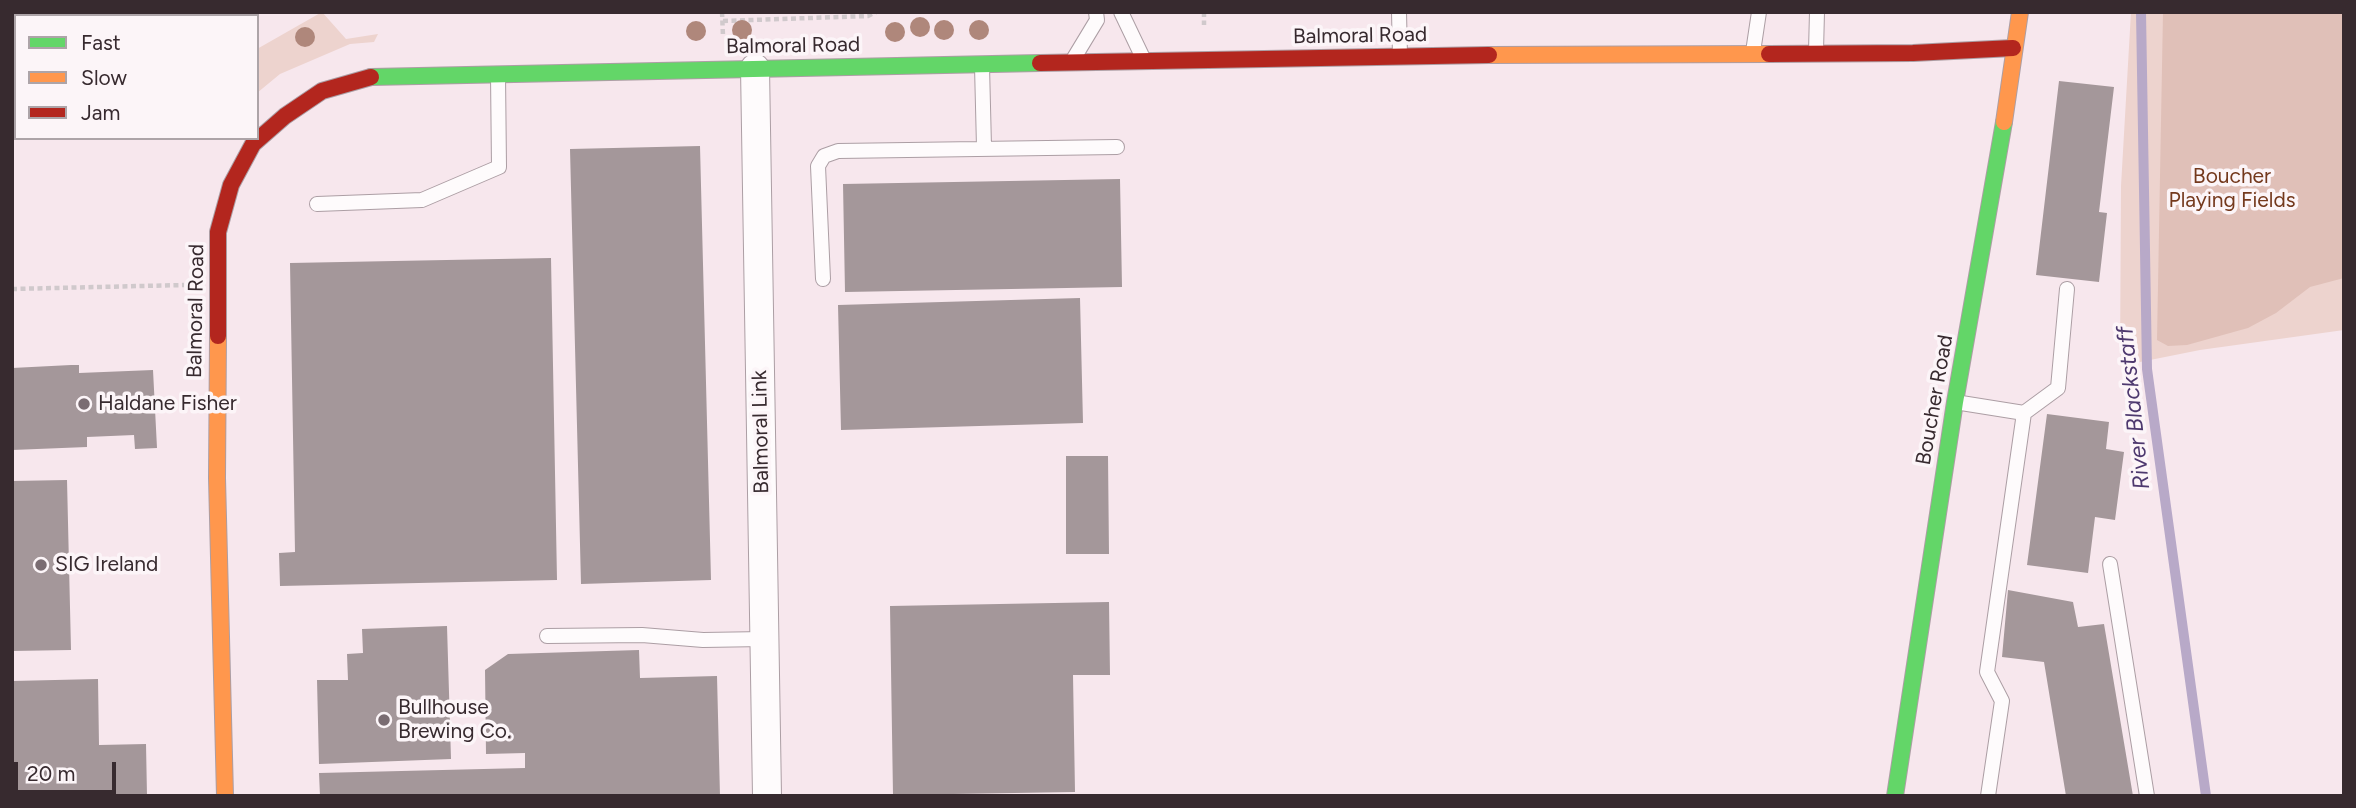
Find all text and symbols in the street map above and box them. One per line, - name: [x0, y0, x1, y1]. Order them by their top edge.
- legend: [14, 14, 259, 140]
- street label: Balmoral Road: [1293, 22, 1427, 50]
- text: Fast: [81, 30, 121, 55]
- street label: Balmoral Road: [726, 32, 860, 60]
- text: Slow: [81, 65, 127, 90]
- text: Jam: [81, 100, 120, 125]
- park label: Boucher Playing Fields: [2169, 164, 2295, 214]
- street label: Balmoral Road: [182, 244, 210, 378]
- water label: River Blackstaff: [2112, 325, 2156, 491]
- street label: Boucher Road: [1911, 333, 1959, 467]
- street label: Balmoral Link: [747, 370, 775, 494]
- place label: Haldane Fisher: [98, 391, 237, 417]
- marker: Haldane Fisher: [76, 396, 92, 412]
- place label: SIG Ireland: [55, 552, 158, 578]
- marker: SIG Ireland: [33, 557, 49, 573]
- place label: Bullhouse Brewing Co.: [398, 695, 511, 745]
- marker: Bullhouse Brewing Co.: [376, 712, 392, 728]
- scale bar: [18, 748, 119, 792]
- text: 20 m: [27, 761, 75, 786]

